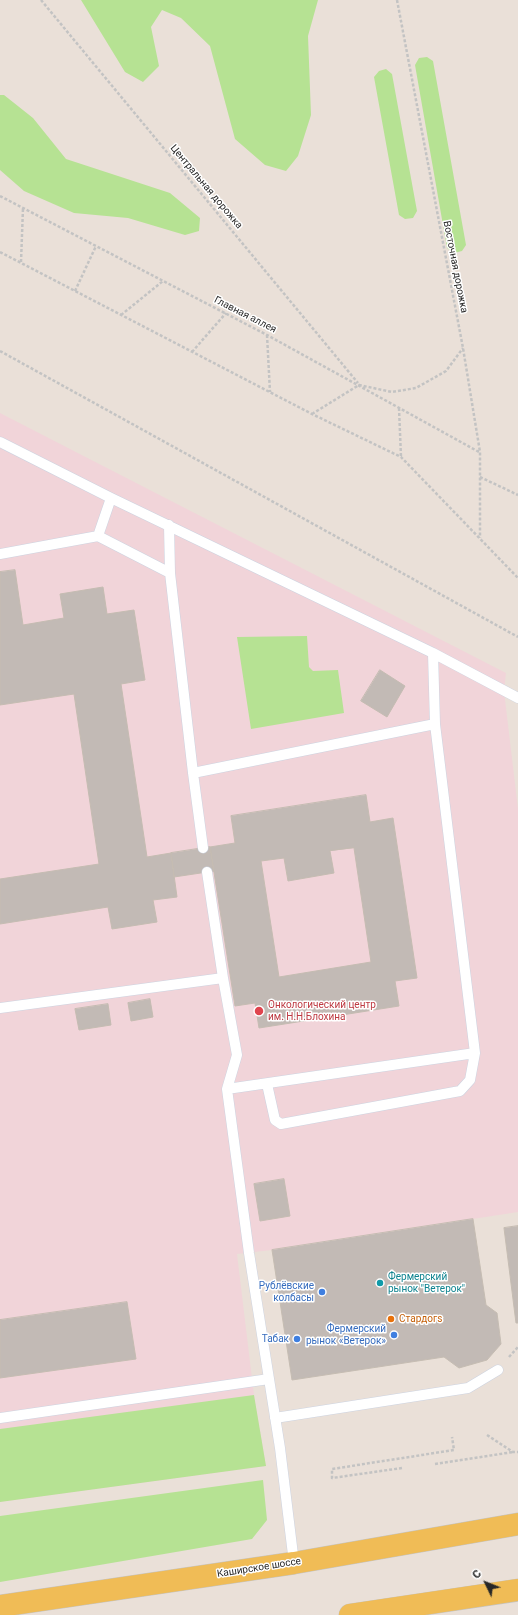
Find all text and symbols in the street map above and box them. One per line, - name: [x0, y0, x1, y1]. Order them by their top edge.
- street label: Центральная дорожка: [167, 143, 245, 231]
- street label: Восточная дорожка: [440, 220, 470, 314]
- street label: Главная аллея: [212, 294, 278, 336]
- place label: Онкологический центр им. Н.Н.Блохина: [268, 999, 376, 1022]
- marker: Онкологический центр им. Н.Н.Блохина: [253, 1005, 265, 1017]
- place label: Фермерский рынок "Ветерок": [388, 1271, 465, 1294]
- marker: Фермерский рынок "Ветерок": [375, 1278, 385, 1288]
- place label: Рублёвские колбасы: [259, 1280, 314, 1304]
- marker: Рублёвские колбасы: [317, 1287, 327, 1297]
- place label: Стардогs: [399, 1313, 442, 1325]
- marker: Стардогs: [386, 1314, 396, 1324]
- place label: Фермерский рынок «Ветерок»: [306, 1323, 386, 1346]
- marker: Фермерский рынок «Ветерок»: [389, 1330, 399, 1340]
- place label: Табак: [262, 1333, 289, 1345]
- marker: Табак: [292, 1334, 302, 1344]
- street label: Каширское шоссе: [216, 1555, 302, 1581]
- north arrow: [466, 1563, 506, 1603]
- text: С: [470, 1567, 484, 1582]

